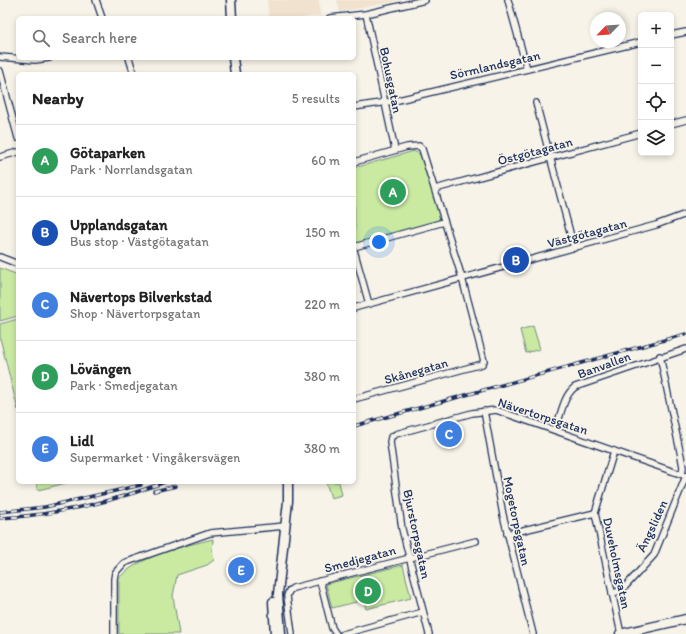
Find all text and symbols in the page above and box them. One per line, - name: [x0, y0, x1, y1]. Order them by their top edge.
- north arrow: [590, 12, 626, 48]
- map controls: [638, 12, 674, 156]
- button: +: [638, 12, 674, 48]
- search box: [16, 16, 356, 60]
- icon: search: [30, 27, 52, 49]
- text: Search here: [62, 29, 137, 47]
- street label: Bohusgatan: [377, 46, 405, 114]
- street label: Sörmlandsgatan: [448, 47, 542, 83]
- button: −: [638, 48, 674, 84]
- button: locate: [638, 84, 674, 120]
- text: Nearby: [32, 88, 84, 108]
- text: 5 results: [292, 91, 340, 106]
- button: layers: [638, 120, 674, 156]
- street label: Östgötagatan: [496, 134, 575, 168]
- text: Götaparken: [70, 144, 145, 162]
- text: A: [41, 153, 49, 168]
- text: 60 m: [311, 153, 340, 168]
- text: Park · Norrlandsgatan: [70, 162, 193, 177]
- pin: A: [380, 177, 406, 207]
- street label: Västgötagatan: [546, 215, 629, 251]
- text: Upplandsgatan: [70, 216, 168, 234]
- text: B: [41, 225, 49, 240]
- text: 150 m: [305, 225, 340, 240]
- your location: [369, 232, 389, 252]
- text: Bus stop · Västgötagatan: [70, 234, 209, 249]
- pin: B: [503, 245, 529, 275]
- text: Nävertops Bilverkstad: [70, 288, 212, 306]
- text: C: [41, 297, 49, 312]
- text: 220 m: [304, 297, 340, 312]
- text: Shop · Nävertorpsgatan: [70, 306, 200, 321]
- street label: Banvallen: [575, 348, 633, 382]
- street label: Skånegatan: [382, 355, 450, 387]
- text: Lövängen: [70, 360, 131, 378]
- text: D: [41, 369, 49, 384]
- text: 380 m: [304, 369, 340, 384]
- text: Park · Smedjegatan: [70, 378, 178, 393]
- street label: Nävertorpsgatan: [496, 394, 591, 438]
- pin: C: [436, 419, 462, 449]
- text: Lidl: [70, 432, 94, 450]
- text: E: [41, 441, 49, 456]
- text: 380 m: [304, 441, 340, 456]
- text: Supermarket · Vingåkersvägen: [70, 450, 240, 465]
- street label: Mogetorpsgatan: [500, 475, 534, 567]
- street label: Bjurstorpsgatan: [400, 488, 434, 581]
- street label: Ängsliden: [633, 497, 671, 554]
- street label: Duveholmsgatan: [600, 516, 634, 610]
- street label: Smedjegatan: [323, 542, 398, 576]
- pin: E: [228, 555, 254, 585]
- pin: D: [355, 576, 381, 606]

